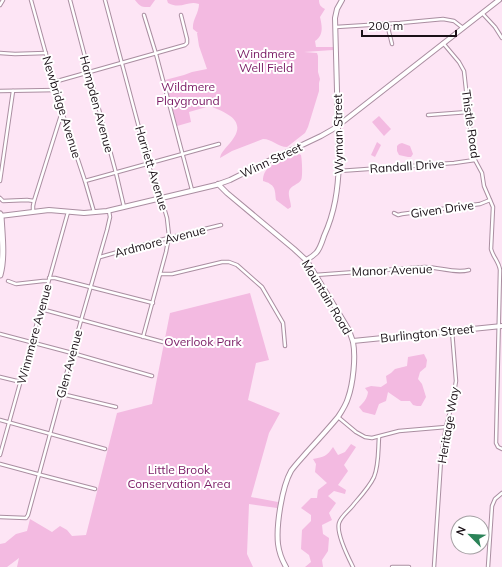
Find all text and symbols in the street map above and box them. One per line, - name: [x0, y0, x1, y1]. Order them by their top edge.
- scale bar: [362, 12, 456, 38]
- text: 200 m: [368, 18, 403, 33]
- park label: Windmere Well Field: [237, 46, 295, 75]
- street label: Newbridge Avenue: [39, 54, 85, 160]
- street label: Hampden Avenue: [77, 54, 117, 154]
- park label: Wildmere Playground: [156, 79, 220, 108]
- street label: Thistle Road: [459, 89, 483, 159]
- street label: Wyman Street: [330, 94, 346, 174]
- street label: Harriett Avenue: [132, 124, 172, 212]
- street label: Winn Street: [238, 139, 304, 181]
- street label: Randall Drive: [369, 156, 445, 176]
- street label: Given Drive: [409, 197, 475, 221]
- street label: Ardmore Avenue: [113, 222, 207, 260]
- street label: Mountain Road: [299, 257, 355, 337]
- street label: Manor Avenue: [351, 261, 433, 279]
- street label: Winnmere Avenue: [13, 282, 55, 386]
- street label: Burlington Street: [380, 321, 474, 345]
- street label: Glen Avenue: [53, 328, 85, 400]
- park label: Overlook Park: [164, 334, 243, 349]
- street label: Heritage Way: [434, 385, 462, 464]
- park label: Little Brook Conservation Area: [127, 462, 231, 491]
- north arrow: [450, 515, 490, 555]
- text: N: [453, 524, 469, 538]

